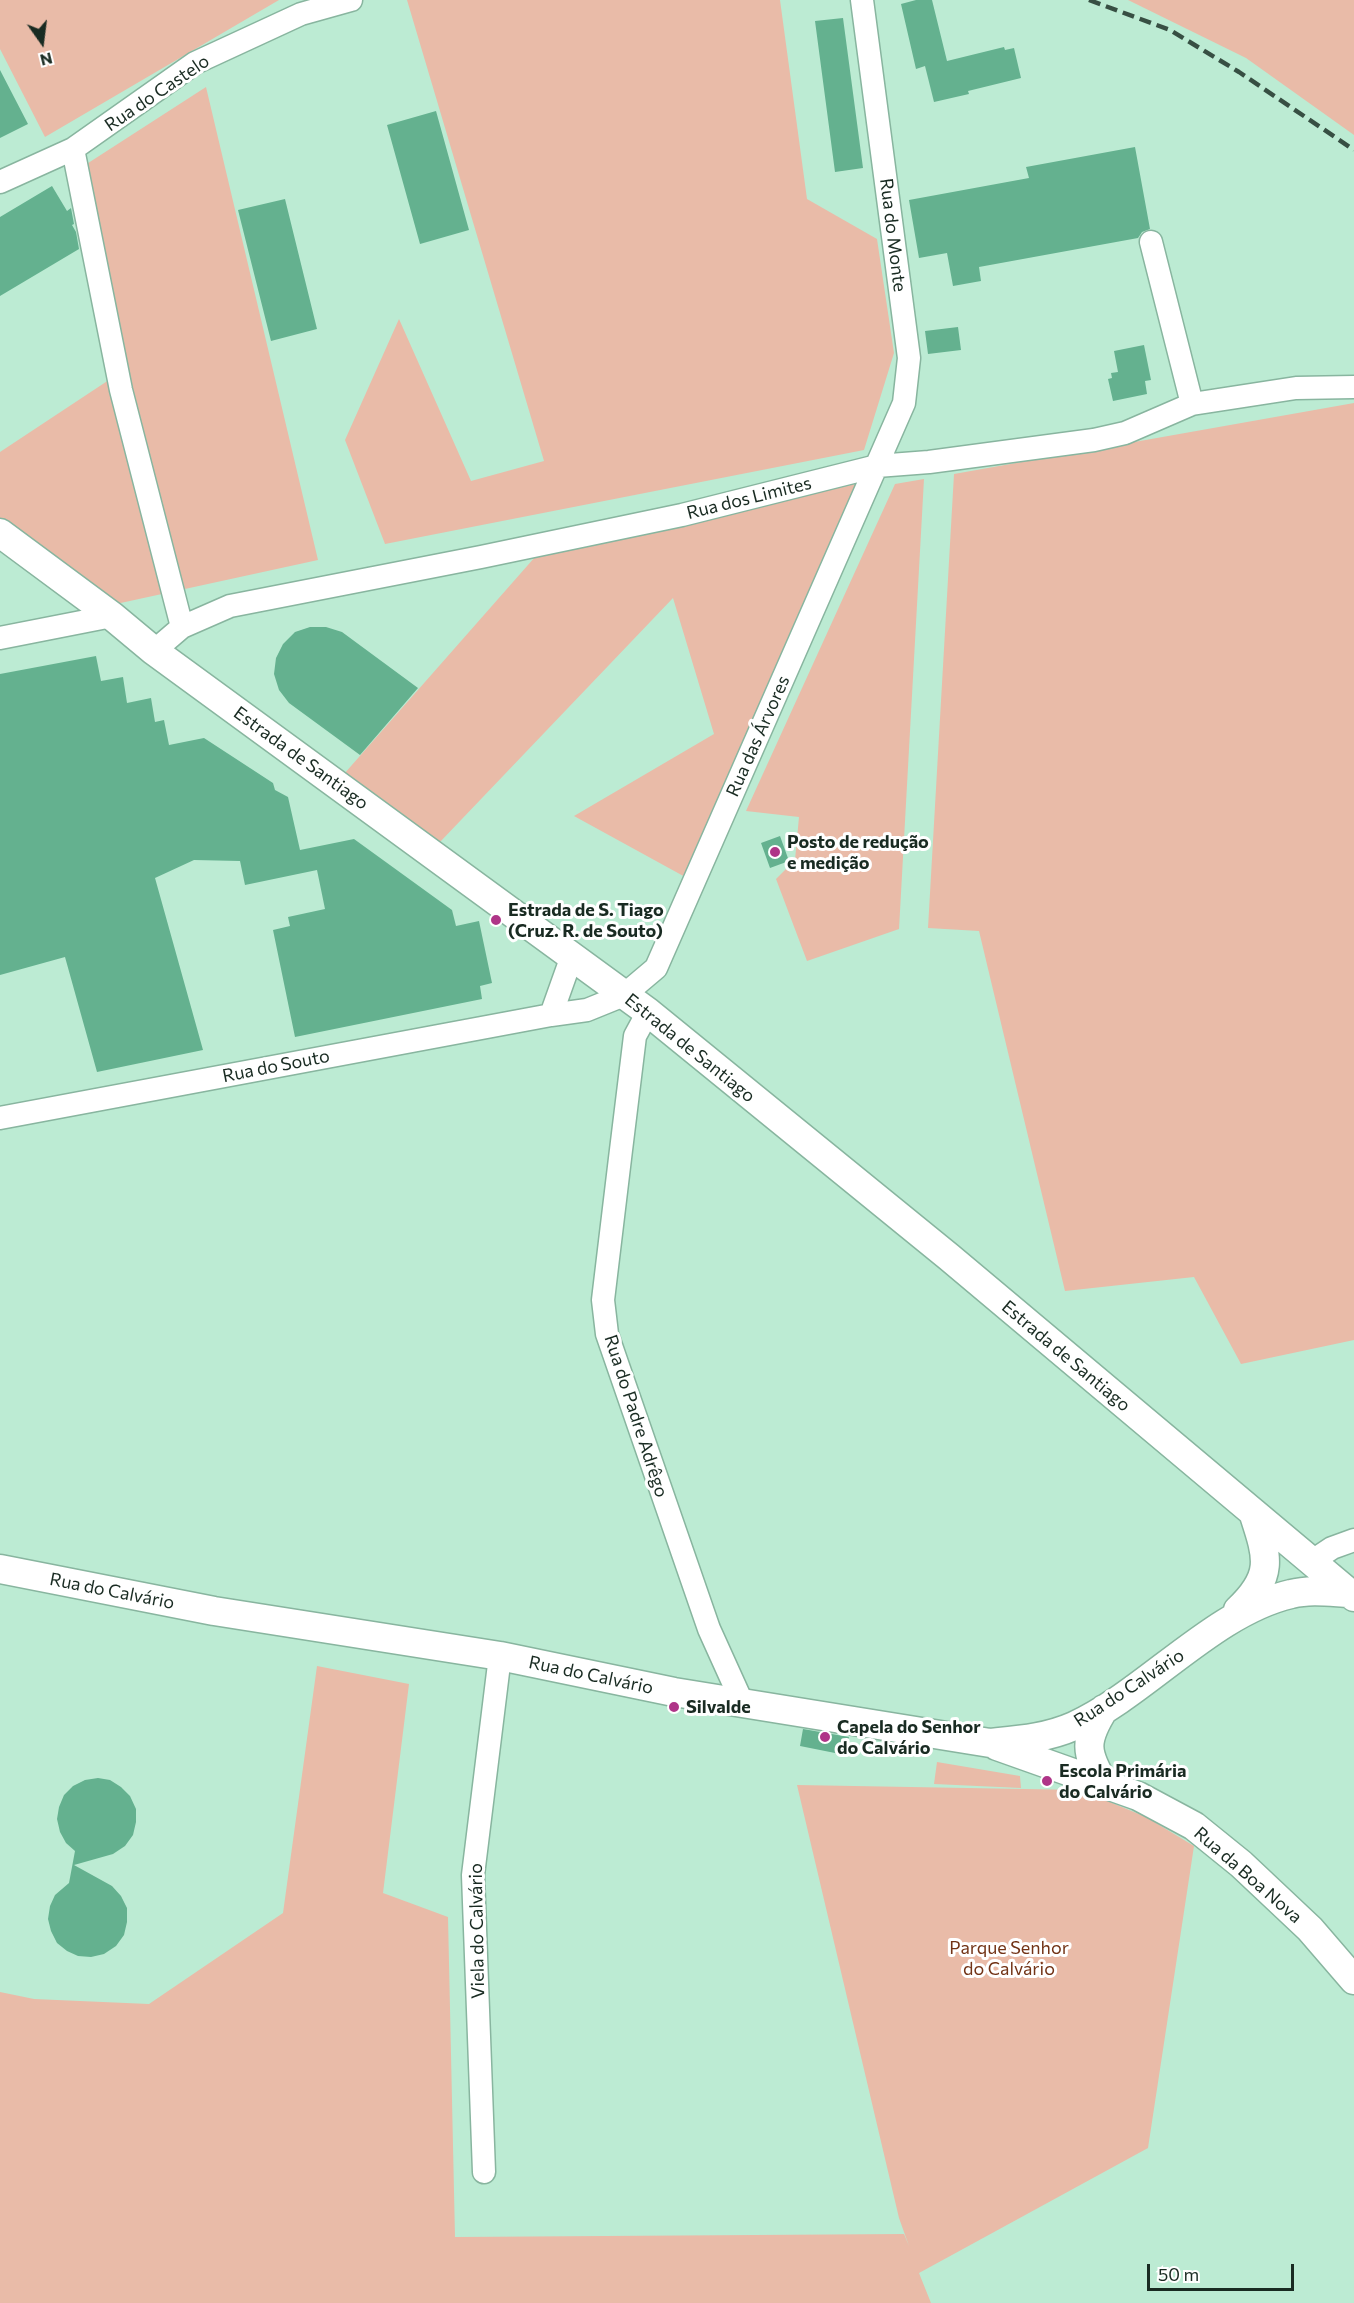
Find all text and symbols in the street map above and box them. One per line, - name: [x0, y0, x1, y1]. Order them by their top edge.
- north arrow: [12, 12, 72, 72]
- text: N: [38, 49, 55, 71]
- street label: Rua do Castelo: [101, 50, 213, 136]
- street label: Rua do Monte: [875, 177, 911, 293]
- street label: Rua dos Limites: [684, 472, 814, 524]
- street label: Rua das Árvores: [722, 672, 794, 800]
- street label: Estrada de Santiago: [229, 702, 373, 814]
- place label: Posto de redução e medição: [787, 831, 929, 874]
- marker: Posto de redução e medição: [768, 845, 782, 859]
- place label: Estrada de S. Tiago (Cruz. R. de Souto): [508, 899, 664, 942]
- marker: Estrada de S. Tiago (Cruz. R. de Souto): [489, 913, 503, 927]
- street label: Estrada de Santiago: [621, 989, 759, 1107]
- street label: Rua do Souto: [221, 1045, 331, 1087]
- street label: Estrada de Santiago: [997, 1296, 1135, 1416]
- street label: Rua do Padre Adrêgo: [600, 1332, 672, 1500]
- street label: Rua do Calvário: [48, 1568, 176, 1614]
- street label: Rua do Calvário: [1070, 1644, 1188, 1732]
- street label: Rua do Calvário: [527, 1651, 655, 1699]
- place label: Silvalde: [686, 1696, 751, 1718]
- marker: Silvalde: [667, 1700, 681, 1714]
- place label: Capela do Senhor do Calvário: [837, 1716, 981, 1758]
- marker: Capela do Senhor do Calvário: [818, 1730, 832, 1744]
- place label: Escola Primária do Calvário: [1059, 1760, 1186, 1802]
- marker: Escola Primária do Calvário: [1040, 1774, 1054, 1788]
- street label: Rua da Boa Nova: [1190, 1822, 1306, 1928]
- street label: Viela do Calvário: [465, 1863, 489, 1999]
- park label: Parque Senhor do Calvário: [949, 1937, 1069, 1980]
- scale bar: [1150, 2252, 1297, 2290]
- text: 50 m: [1158, 2263, 1199, 2285]

